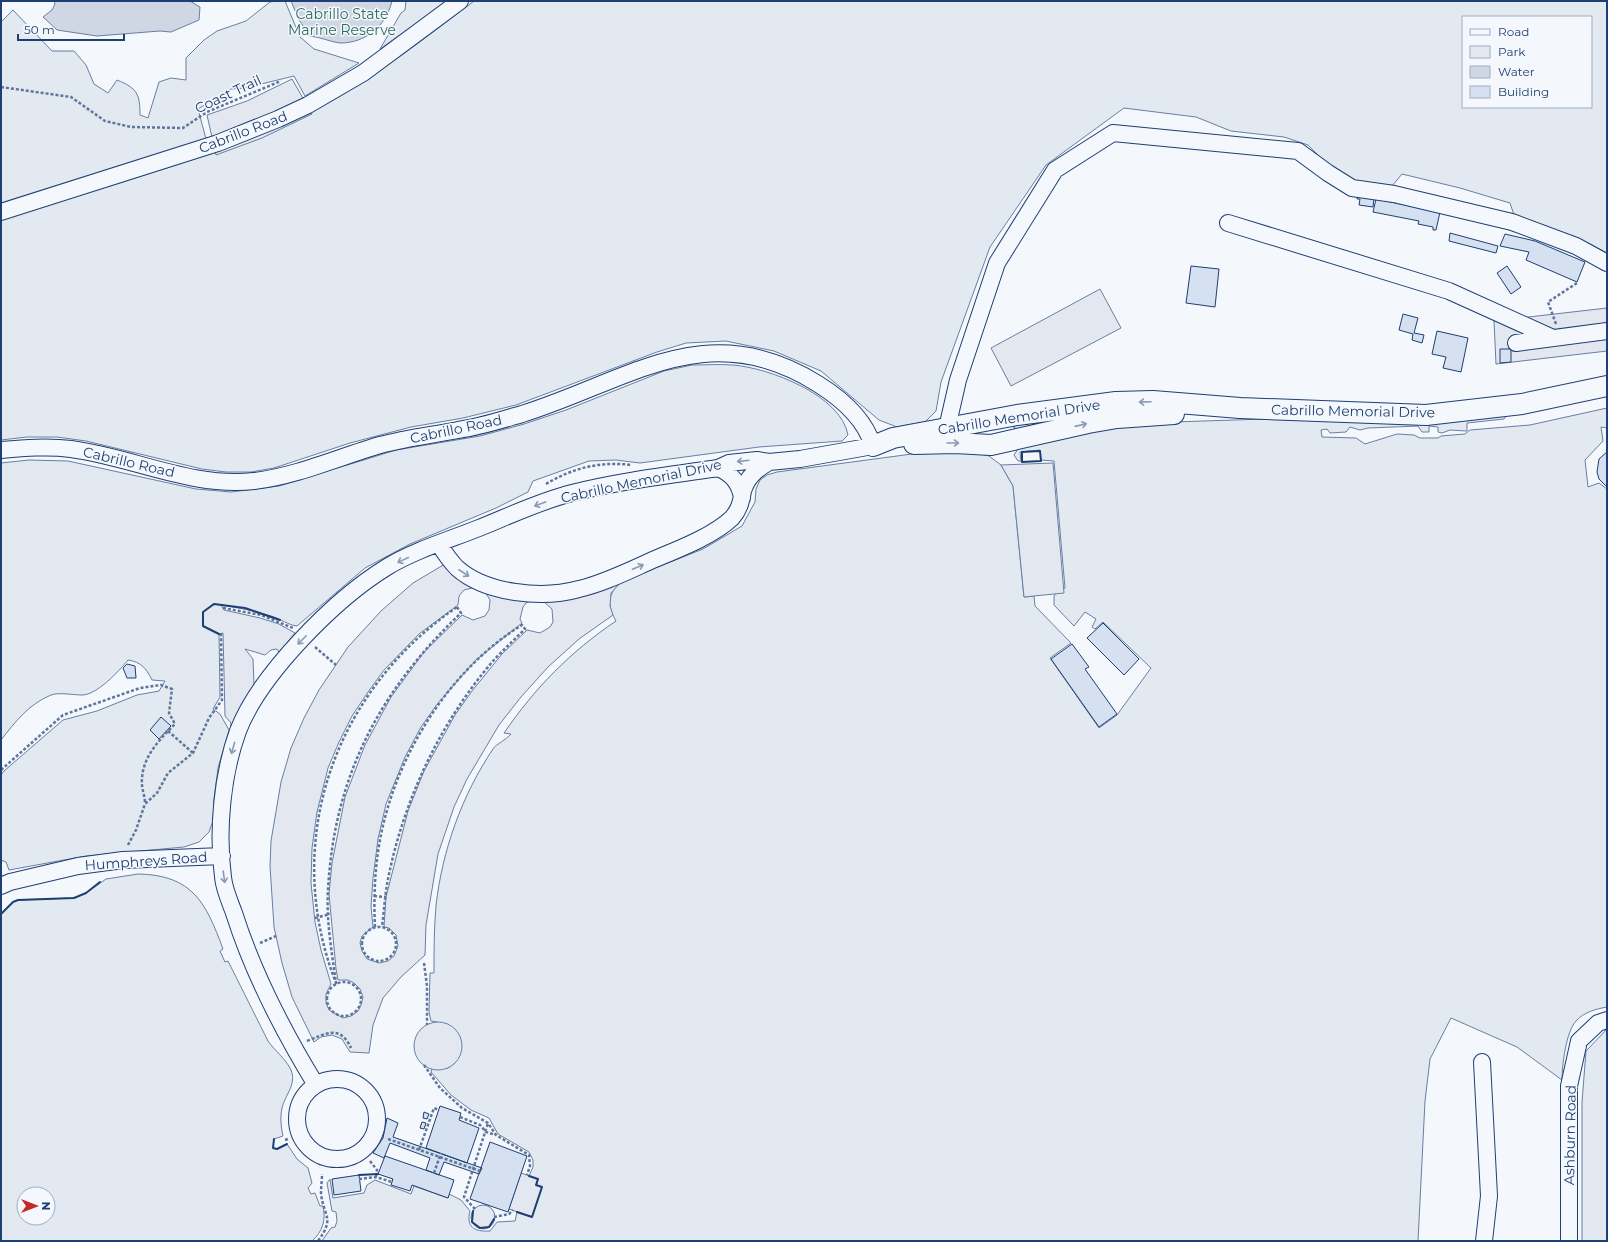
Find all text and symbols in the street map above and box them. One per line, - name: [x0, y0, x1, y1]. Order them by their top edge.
- park label: Cabrillo State Marine Reserve: [288, 5, 396, 39]
- scale bar: [18, 16, 124, 42]
- legend: [1462, 16, 1592, 108]
- text: 50 m: [24, 22, 55, 37]
- text: Road: [1498, 24, 1529, 39]
- text: Park: [1498, 44, 1526, 59]
- text: Water: [1498, 64, 1535, 79]
- street label: Coast Trail: [192, 71, 264, 117]
- text: Building: [1498, 84, 1549, 99]
- street label: Cabrillo Road: [196, 107, 290, 157]
- street label: Cabrillo Memorial Drive: [937, 395, 1101, 439]
- one-way arrow: [1139, 398, 1152, 405]
- street label: Cabrillo Memorial Drive: [1271, 401, 1435, 421]
- street label: Cabrillo Road: [408, 410, 504, 448]
- one-way arrow: [1074, 420, 1087, 428]
- one-way arrow: [946, 439, 959, 447]
- street label: Cabrillo Road: [81, 443, 177, 481]
- street label: Cabrillo Memorial Drive: [559, 455, 723, 507]
- one-way arrow: [737, 458, 750, 465]
- one-way arrow: [535, 500, 547, 508]
- one-way arrow: [397, 556, 409, 564]
- one-way arrow: [631, 562, 643, 570]
- one-way arrow: [459, 569, 470, 577]
- one-way arrow: [297, 635, 307, 645]
- one-way arrow: [229, 742, 236, 755]
- street label: Humphreys Road: [84, 848, 208, 874]
- one-way arrow: [220, 870, 228, 883]
- street label: Ashburn Road: [1560, 1085, 1580, 1185]
- north arrow: [16, 1186, 56, 1226]
- text: N: [39, 1202, 53, 1210]

